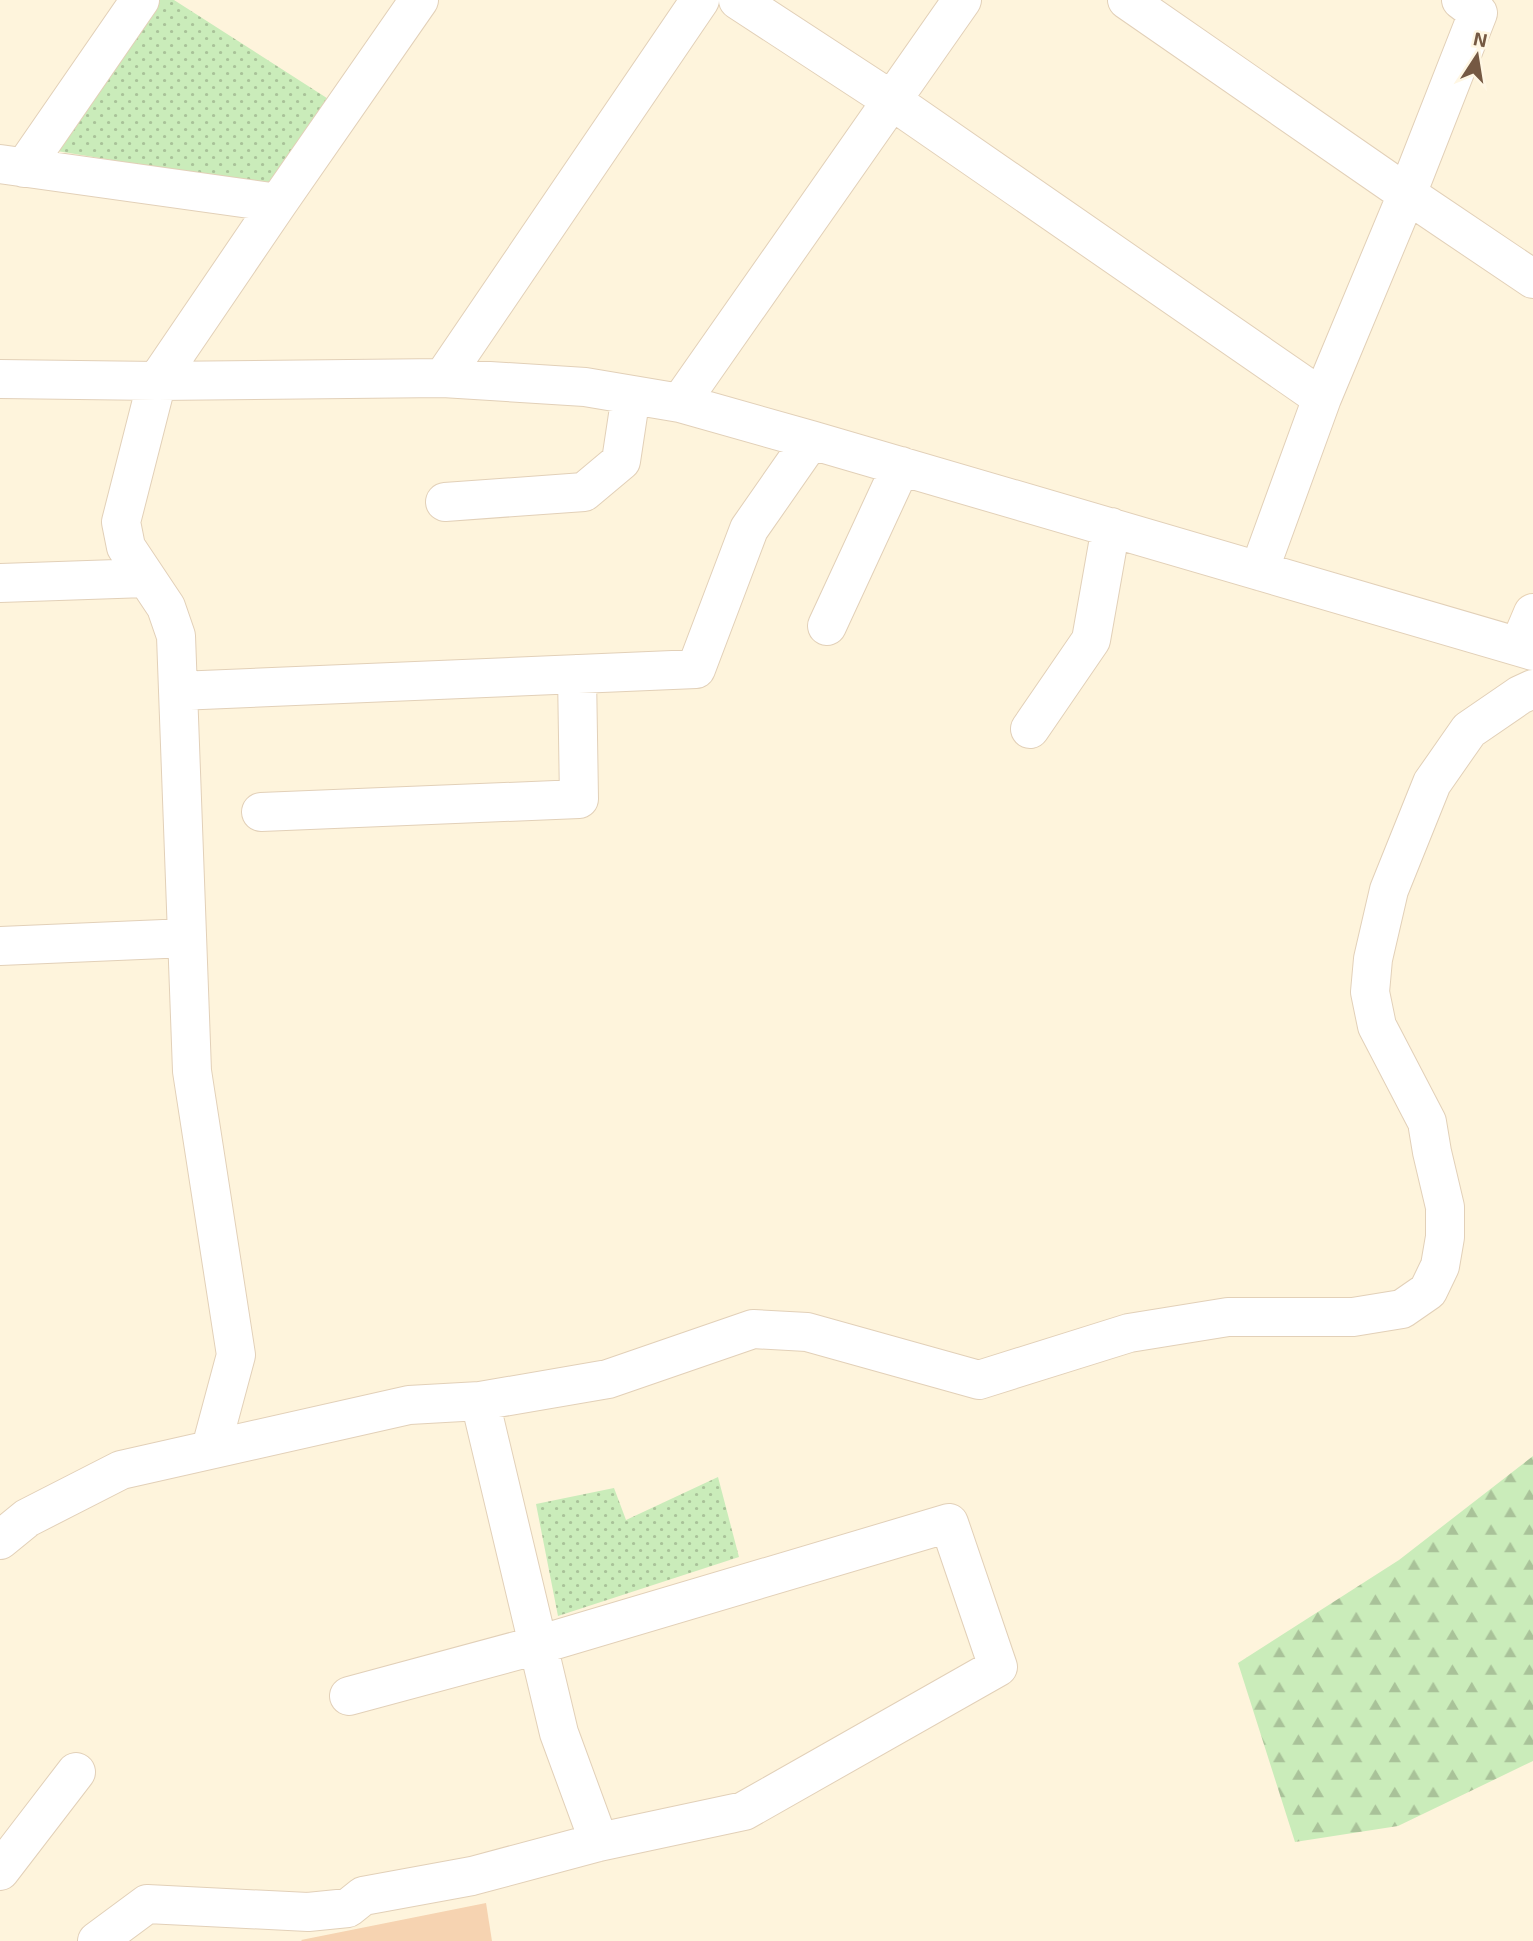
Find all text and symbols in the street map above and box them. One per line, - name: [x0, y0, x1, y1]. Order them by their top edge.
- north arrow: [1442, 21, 1512, 91]
- text: N: [1472, 26, 1490, 52]

